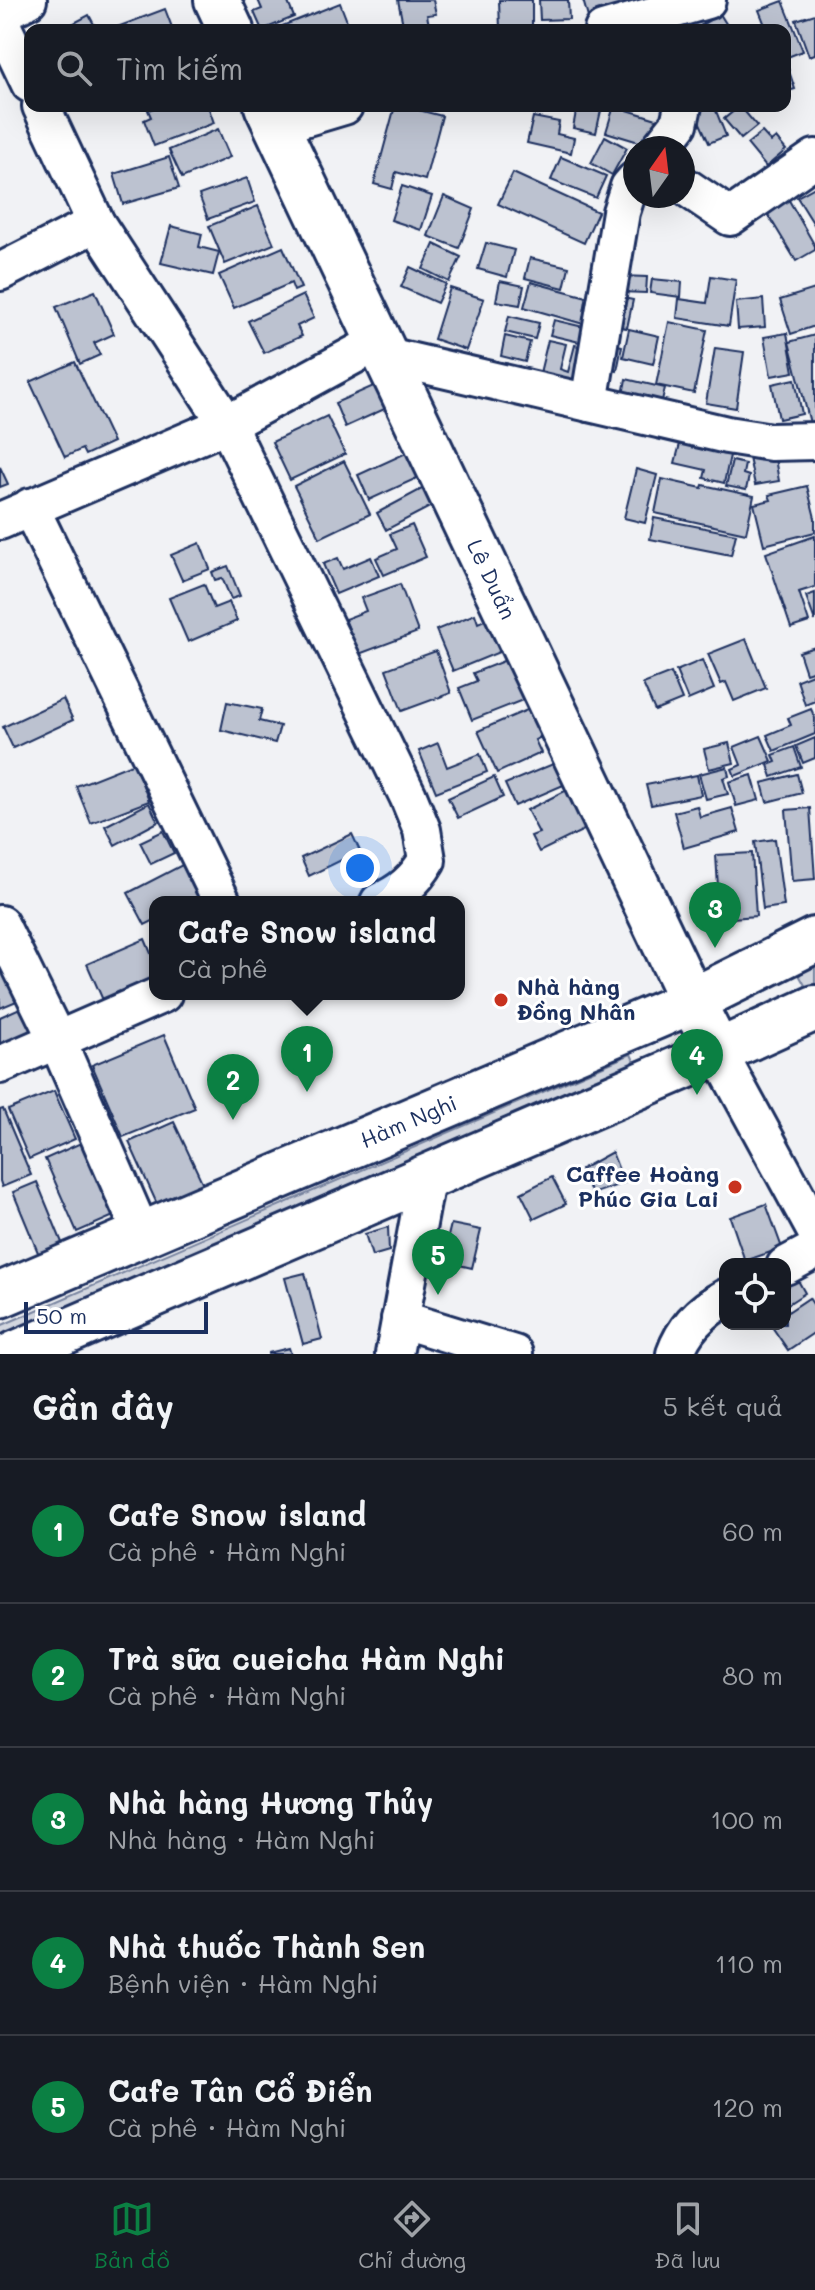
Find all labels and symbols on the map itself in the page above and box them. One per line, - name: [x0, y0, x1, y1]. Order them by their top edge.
- north arrow: [623, 136, 695, 208]
- street label: Lê Duẩn: [461, 534, 524, 624]
- your location: [340, 848, 380, 888]
- pin: 3: [689, 882, 741, 948]
- place label: Nhà hàng Đồng Nhân: [517, 972, 635, 1026]
- marker: Nhà hàng Đồng Nhân: [492, 991, 510, 1009]
- pin: 1: [281, 1026, 333, 1092]
- pin: 4: [671, 1029, 723, 1095]
- pin: 2: [207, 1054, 259, 1120]
- street label: Hàm Nghi: [356, 1088, 461, 1154]
- place label: Caffee Hoàng Phúc Gia Lai: [566, 1159, 719, 1213]
- marker: Caffee Hoàng Phúc Gia Lai: [726, 1178, 744, 1196]
- pin: 5: [412, 1229, 464, 1295]
- scale bar: [24, 1298, 208, 1334]

